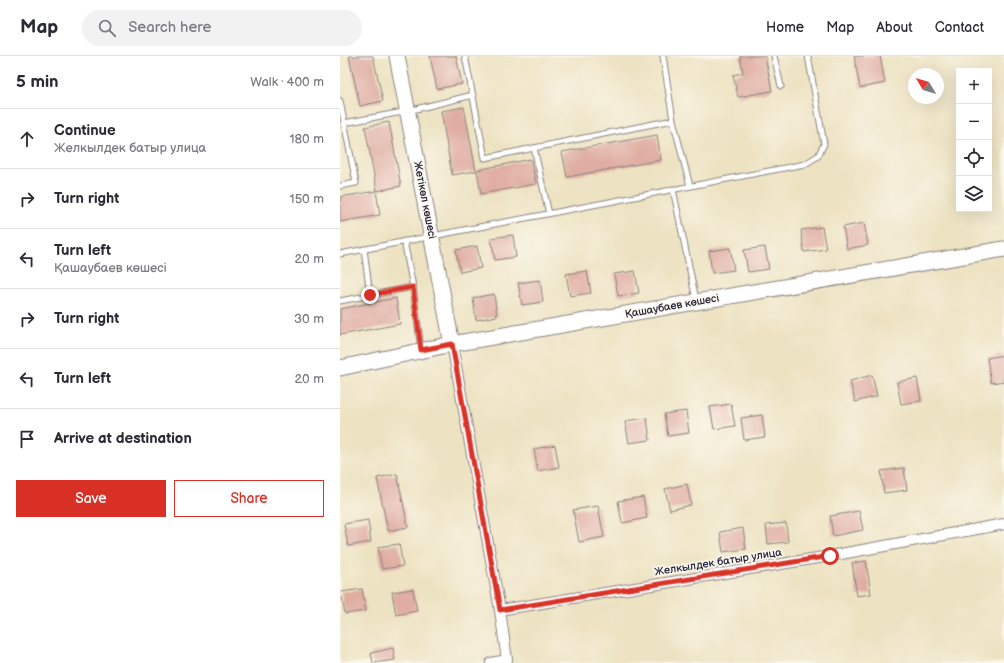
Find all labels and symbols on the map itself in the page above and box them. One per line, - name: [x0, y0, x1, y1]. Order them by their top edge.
- north arrow: [908, 68, 944, 104]
- street label: Жетікөл көшесі: [411, 160, 439, 240]
- route end: [361, 286, 379, 304]
- street label: Қашаубаев көшесі: [624, 291, 720, 321]
- street label: Желкылдек батыр улица: [653, 545, 783, 578]
- route start: [821, 547, 839, 565]

